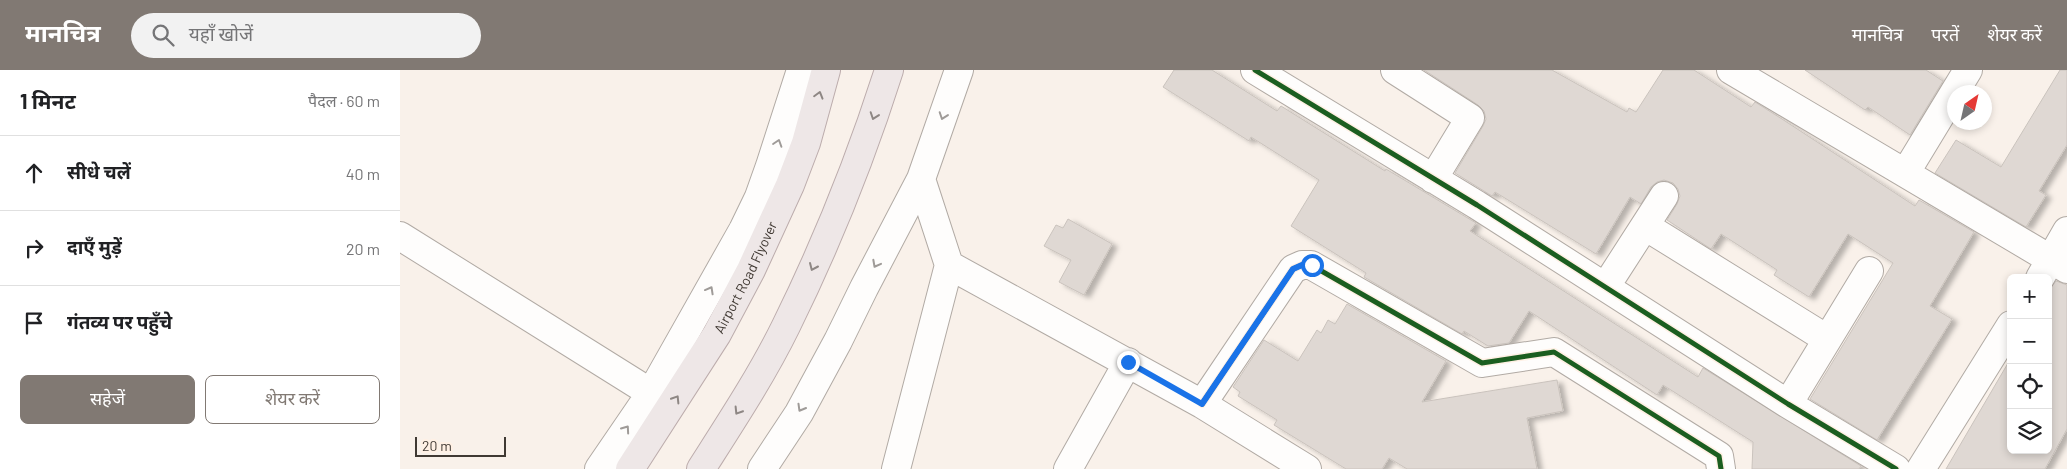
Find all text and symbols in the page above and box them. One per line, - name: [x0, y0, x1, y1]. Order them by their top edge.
- search box: [131, 13, 481, 58]
- text: मानचित्र: [25, 18, 101, 47]
- icon: search: [149, 21, 177, 49]
- text: यहाँ खोजें: [189, 22, 253, 45]
- text: मानचित्र: [1852, 23, 1903, 45]
- text: परतें: [1931, 23, 1959, 45]
- text: शेयर करें: [1987, 23, 2042, 45]
- north arrow: [1947, 85, 1992, 130]
- text: 1 मिनट: [20, 88, 76, 113]
- text: पैदल · 60 m: [308, 91, 380, 110]
- one-way arrow: [814, 91, 824, 99]
- one-way arrow: [939, 111, 949, 120]
- one-way arrow: [870, 112, 880, 120]
- one-way arrow: [772, 139, 782, 147]
- icon: ahead: [20, 159, 48, 187]
- text: सीधे चलें: [67, 160, 131, 183]
- text: 40 m: [346, 164, 380, 183]
- street label: Airport Road Flyover: [710, 218, 780, 336]
- icon: right: [20, 234, 48, 262]
- text: दाएँ मुड़ें: [67, 235, 122, 258]
- text: 20 m: [346, 239, 380, 258]
- route start: [1301, 254, 1324, 277]
- one-way arrow: [872, 259, 882, 268]
- one-way arrow: [808, 262, 819, 271]
- map controls: [2007, 274, 2052, 454]
- button: +: [2007, 274, 2052, 319]
- one-way arrow: [703, 286, 713, 295]
- icon: arrive: [20, 309, 48, 337]
- text: गंतव्य पर पहुँचे: [67, 310, 172, 333]
- button: −: [2007, 319, 2052, 364]
- route end: [1117, 351, 1140, 374]
- button: locate: [2007, 364, 2052, 409]
- button: सहेजें: [20, 375, 195, 424]
- button: शेयर करें: [205, 375, 380, 424]
- one-way arrow: [670, 395, 679, 404]
- one-way arrow: [798, 403, 808, 412]
- one-way arrow: [735, 405, 744, 414]
- button: layers: [2007, 409, 2052, 454]
- one-way arrow: [620, 425, 629, 435]
- scale bar: [415, 434, 506, 457]
- text: 20 m: [422, 437, 452, 454]

